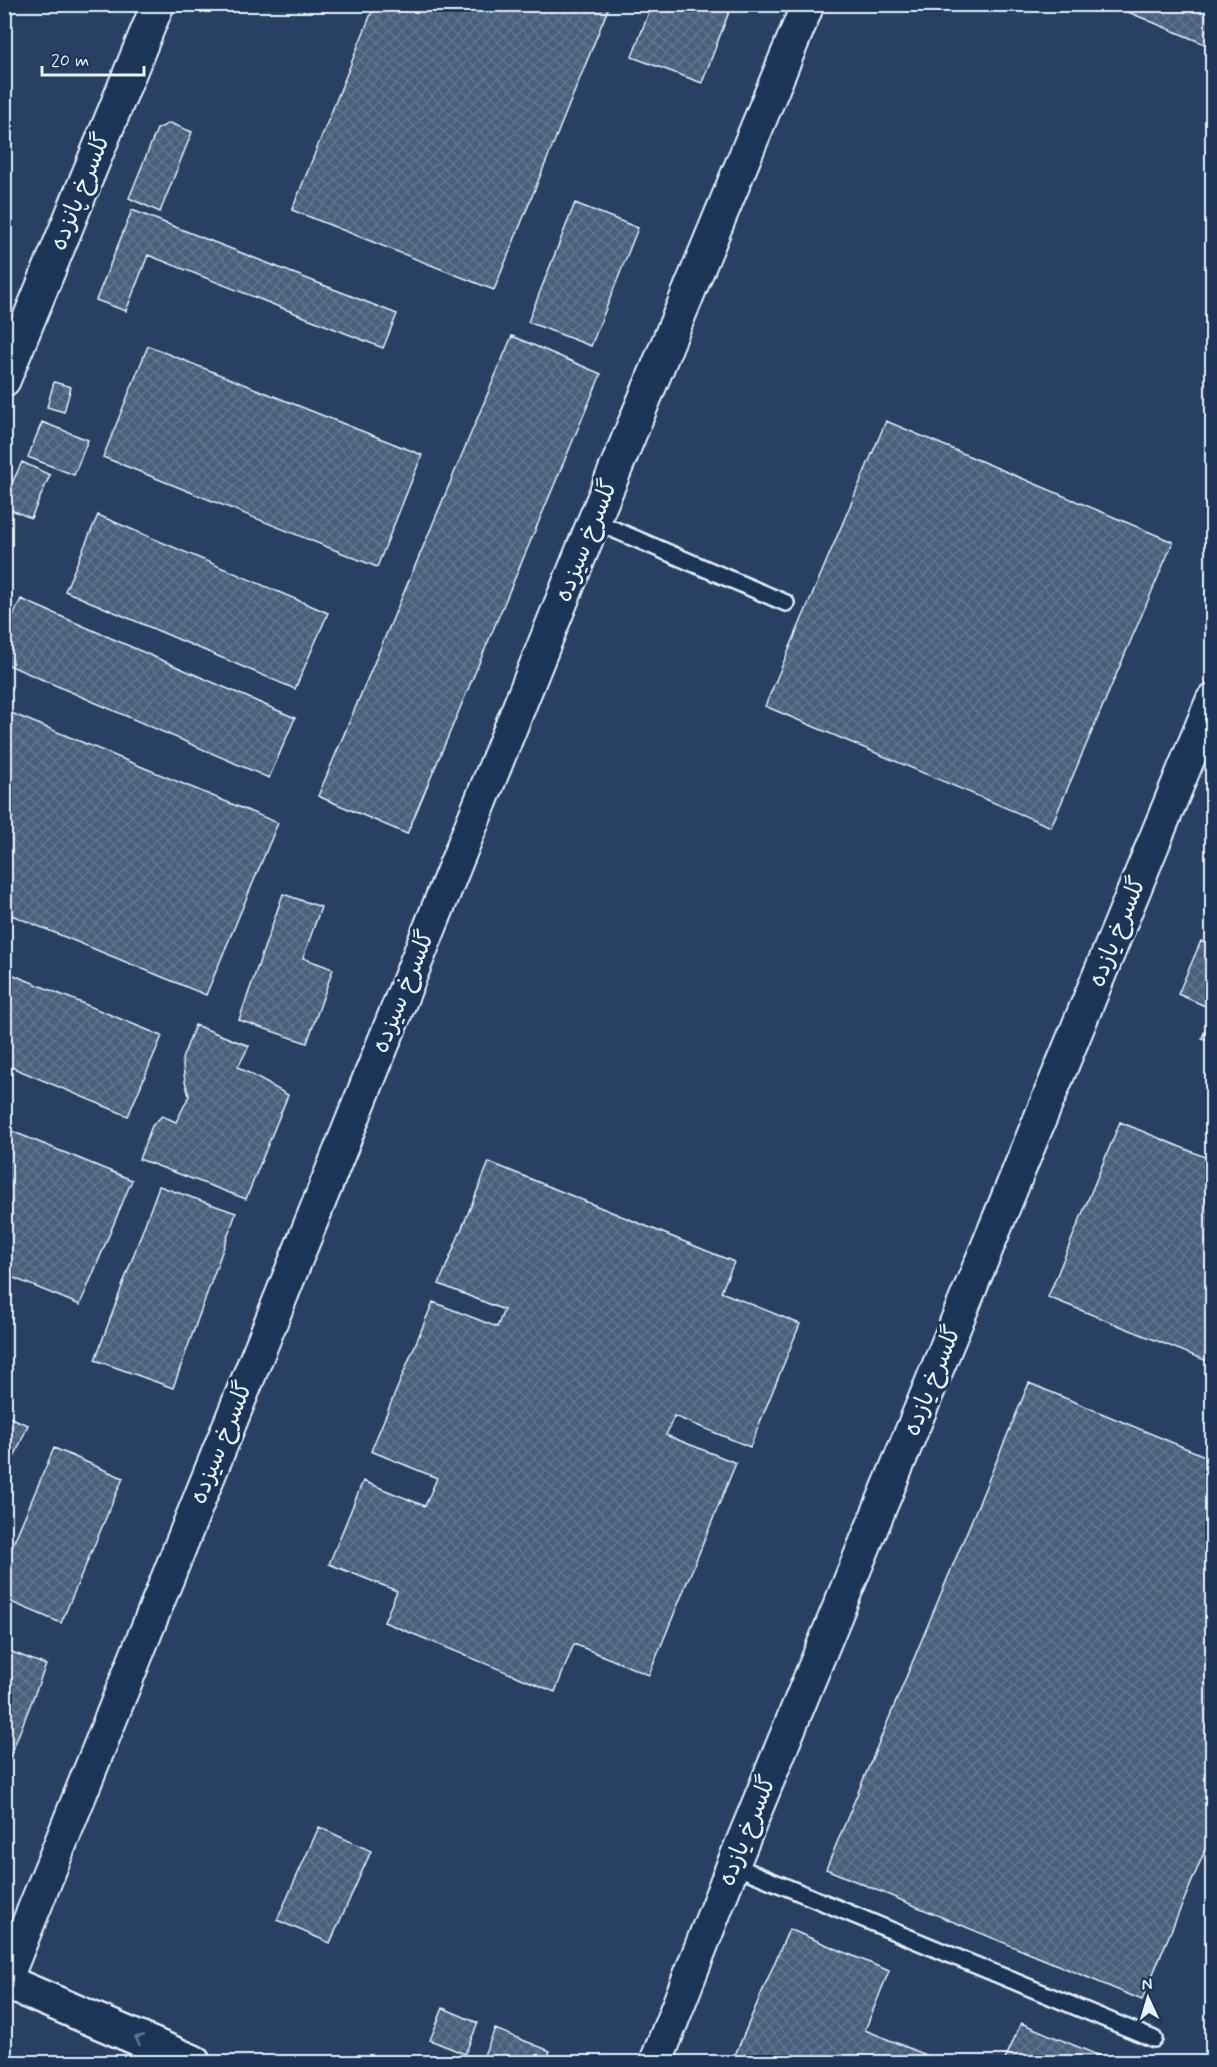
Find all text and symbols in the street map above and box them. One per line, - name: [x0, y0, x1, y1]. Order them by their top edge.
- scale bar: [42, 39, 144, 77]
- text: 20 m: [51, 49, 89, 73]
- street label: گلسرخ پانزده: [43, 129, 119, 255]
- street label: گلسرخ سیزده: [548, 475, 626, 607]
- street label: گلسرخ یازده: [1082, 872, 1154, 992]
- street label: گلسرخ سیزده: [365, 926, 443, 1058]
- street label: گلسرخ یازده: [897, 1321, 969, 1441]
- street label: گلسرخ سیزده: [183, 1377, 261, 1509]
- street label: گلسرخ یازده: [712, 1771, 784, 1891]
- north arrow: [1118, 1968, 1178, 2028]
- text: N: [1141, 1974, 1153, 1995]
- one-way arrow: [134, 2034, 145, 2046]

